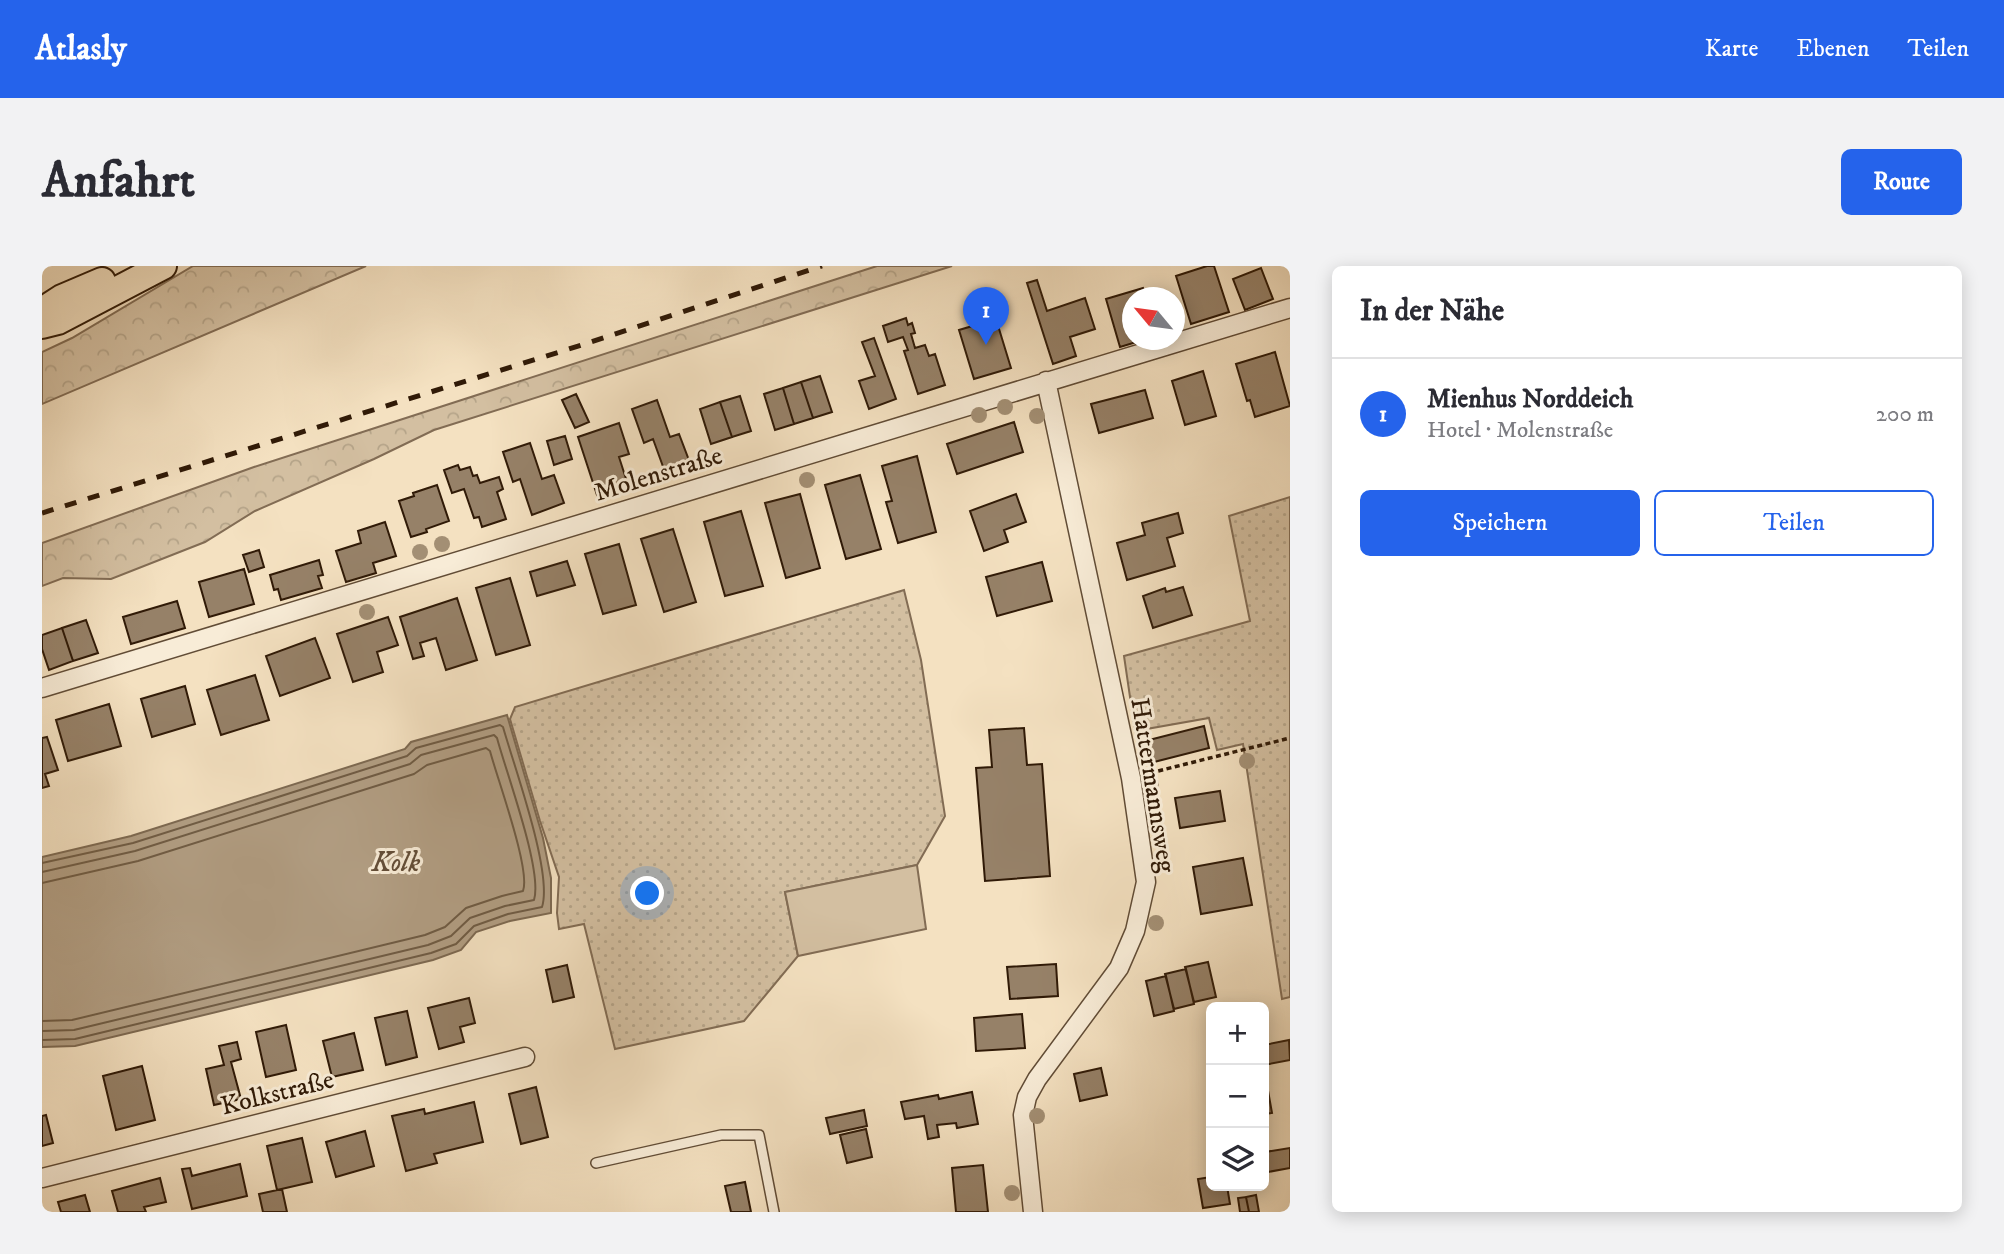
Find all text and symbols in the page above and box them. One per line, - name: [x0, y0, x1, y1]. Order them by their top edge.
- text: Atlasly: [35, 29, 127, 70]
- text: Karte: [1705, 34, 1758, 64]
- text: Ebenen: [1796, 34, 1870, 64]
- text: Teilen: [1908, 34, 1969, 64]
- button: Route: [1841, 149, 1962, 215]
- text: Anfahrt: [42, 151, 195, 213]
- pin: 1: [963, 287, 1009, 345]
- north arrow: [1122, 287, 1185, 350]
- text: In der Nähe: [1360, 293, 1504, 330]
- text: Mienhus Norddeich: [1427, 383, 1633, 416]
- text: 1: [1379, 400, 1387, 429]
- text: 200 m: [1876, 400, 1934, 429]
- text: Hotel · Molenstraße: [1427, 416, 1613, 445]
- street label: Molenstraße: [590, 439, 726, 510]
- button: Speichern: [1360, 490, 1640, 556]
- button: Teilen: [1654, 490, 1934, 556]
- street label: Hattermannsweg: [1122, 696, 1183, 875]
- water label: Kolk: [371, 845, 421, 880]
- your location: [630, 876, 664, 910]
- map controls: [1206, 1002, 1269, 1191]
- button: +: [1206, 1002, 1269, 1065]
- street label: Kolkstraße: [217, 1063, 337, 1123]
- button: −: [1206, 1065, 1269, 1128]
- button: layers: [1206, 1128, 1269, 1191]

